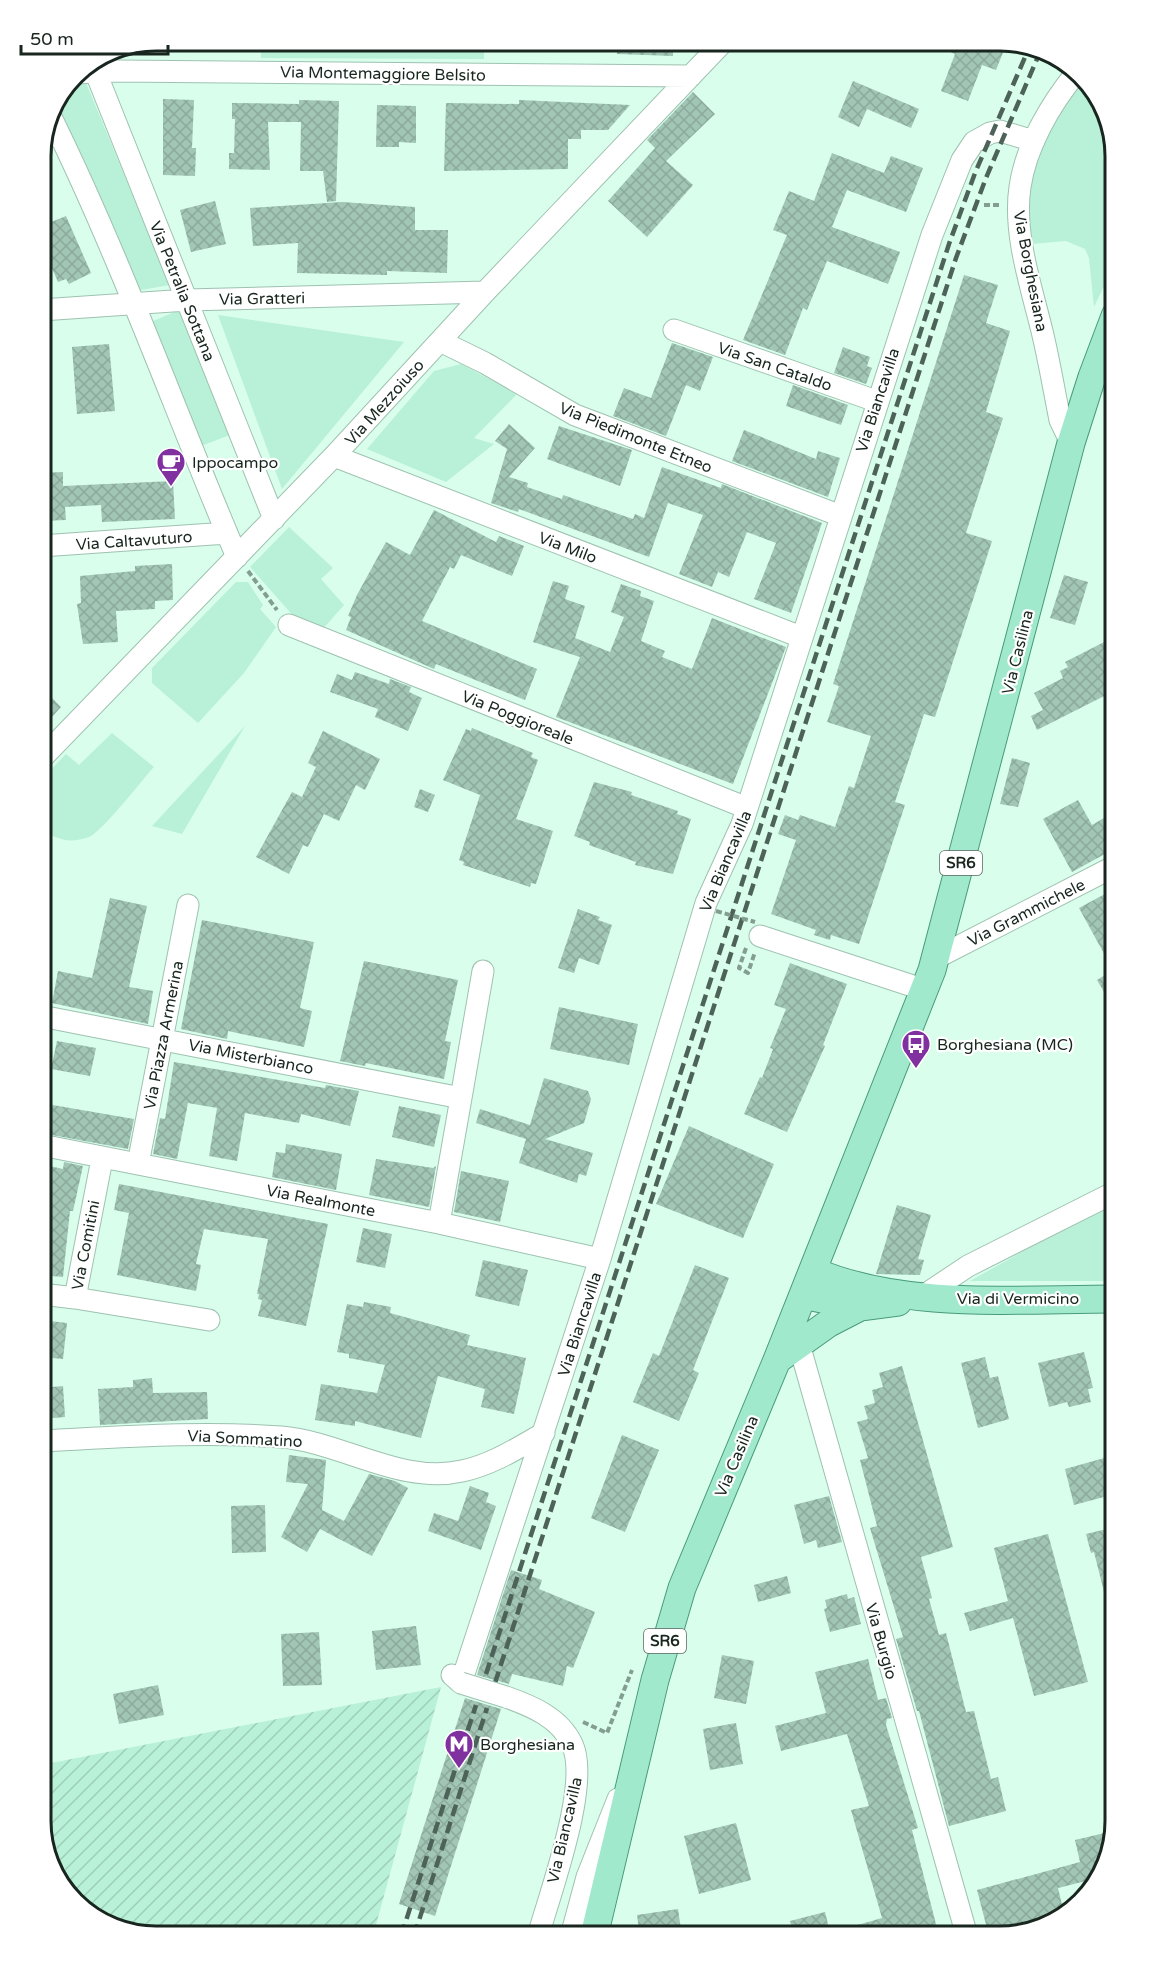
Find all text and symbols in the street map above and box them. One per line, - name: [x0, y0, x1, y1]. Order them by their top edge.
- scale bar: [21, 18, 168, 56]
- text: 50 m: [30, 28, 74, 50]
- street label: Via Montemaggiore Belsito: [280, 62, 486, 86]
- street label: Via Borghesiana: [1008, 209, 1052, 333]
- street label: Via Petralia Sottana: [145, 218, 219, 364]
- street label: Via Gratteri: [219, 288, 305, 310]
- street label: Via San Cataldo: [715, 338, 835, 396]
- street label: Via Biancavilla: [852, 346, 904, 455]
- street label: Via Mezzoiuso: [341, 355, 429, 450]
- street label: Via Piedimonte Etneo: [556, 398, 715, 478]
- cafe icon: Ippocampo: [155, 446, 187, 488]
- place label: Ippocampo: [192, 453, 278, 473]
- street label: Via Caltavuturo: [75, 527, 193, 555]
- street label: Via Milo: [536, 528, 600, 568]
- street label: Via Casilina: [998, 608, 1038, 697]
- street label: Via Poggioreale: [459, 686, 577, 750]
- street label: Via Biancavilla: [696, 808, 756, 915]
- road number: SR6: [940, 851, 982, 875]
- street label: Via Grammichele: [964, 875, 1088, 951]
- street label: Via Piazza Armerina: [140, 959, 188, 1111]
- bus stop icon: Borghesiana (MC): [900, 1028, 932, 1070]
- street label: Via Misterbianco: [186, 1035, 315, 1079]
- place label: Borghesiana (MC): [937, 1035, 1073, 1055]
- street label: Via Realmonte: [265, 1181, 377, 1221]
- street label: Via Comitini: [67, 1199, 104, 1292]
- street label: Via Biancavilla: [554, 1270, 606, 1379]
- street label: Via di Vermicino: [957, 1289, 1079, 1309]
- street label: Via Casilina: [711, 1413, 763, 1500]
- street label: Via Sommatino: [187, 1426, 303, 1452]
- street label: Via Burgio: [861, 1601, 901, 1682]
- road number: SR6: [644, 1629, 686, 1653]
- metro station icon: Borghesiana: [443, 1728, 475, 1770]
- place label: Borghesiana: [480, 1735, 575, 1755]
- street label: Via Biancavilla: [543, 1775, 587, 1885]

